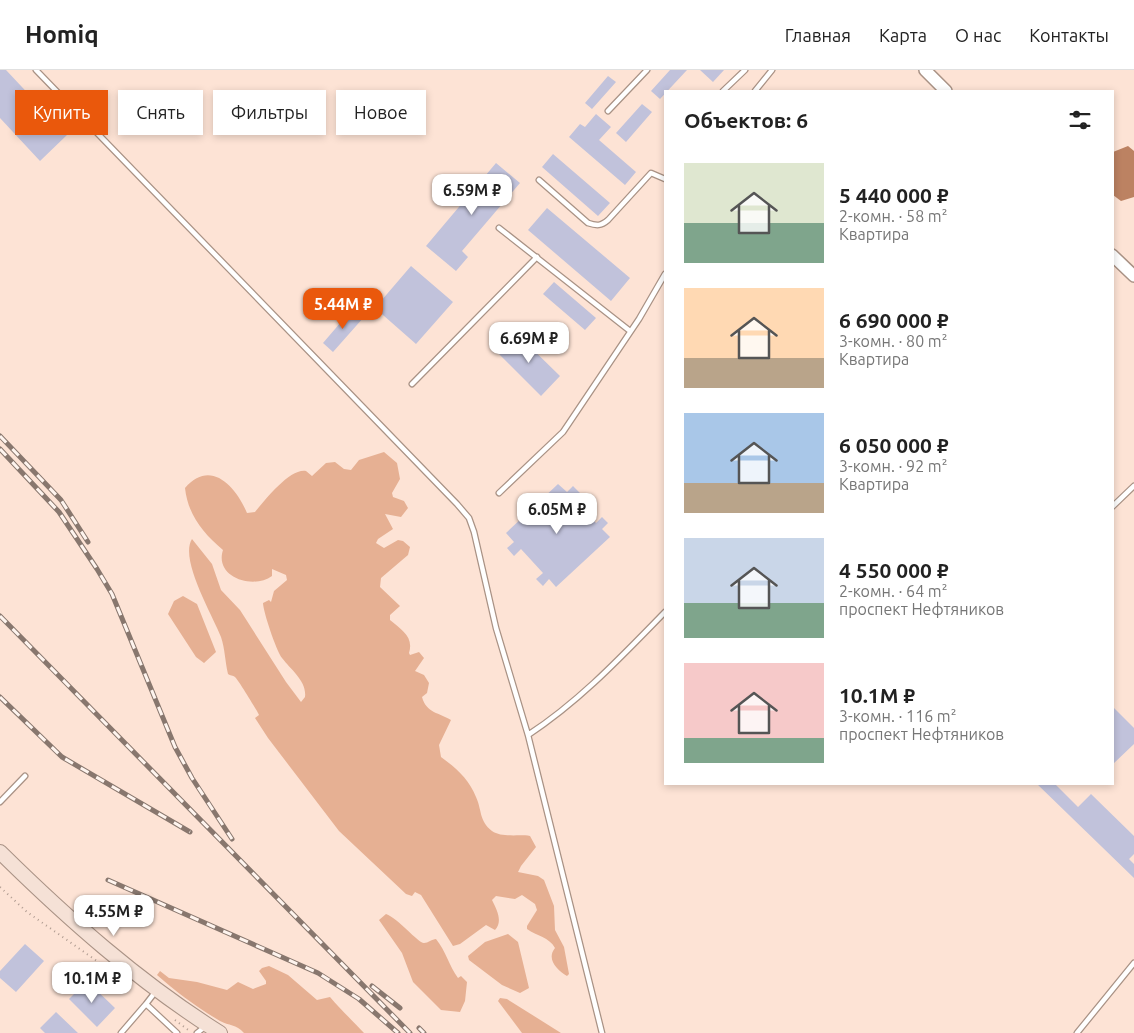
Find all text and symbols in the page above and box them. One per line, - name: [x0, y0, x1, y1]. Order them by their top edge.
- text: Homiq: [25, 21, 99, 48]
- text: Главная: [785, 25, 851, 45]
- text: Карта: [879, 25, 927, 45]
- text: О нас: [955, 25, 1001, 45]
- text: Контакты: [1029, 25, 1109, 45]
- chip: Купить: [15, 90, 108, 135]
- chip: Снять: [118, 90, 203, 135]
- chip: Фильтры: [213, 90, 326, 135]
- chip: Новое: [336, 90, 426, 135]
- icon: filters: [1066, 106, 1094, 134]
- text: Объектов: 6: [684, 108, 808, 132]
- pin: 6.59M ₽: [426, 174, 518, 216]
- text: 6.59M ₽: [443, 181, 501, 199]
- icon: home: [724, 183, 784, 243]
- text: 5 440 000 ₽: [839, 183, 949, 207]
- text: 2-комн. · 58 m²: [839, 207, 947, 225]
- text: Квартира: [839, 225, 909, 243]
- pin: 5.44M ₽: [297, 288, 389, 330]
- text: 5.44M ₽: [314, 295, 372, 313]
- icon: home: [724, 308, 784, 368]
- text: 6 690 000 ₽: [839, 308, 949, 332]
- pin: 6.69M ₽: [483, 322, 575, 364]
- text: 6.69M ₽: [500, 329, 558, 347]
- text: 3-комн. · 80 m²: [839, 332, 947, 350]
- text: Квартира: [839, 350, 909, 368]
- icon: home: [724, 433, 784, 493]
- text: 6 050 000 ₽: [839, 433, 949, 457]
- text: 3-комн. · 92 m²: [839, 457, 947, 475]
- text: Квартира: [839, 475, 909, 493]
- pin: 6.05M ₽: [511, 492, 603, 535]
- text: 6.05M ₽: [528, 500, 586, 518]
- icon: home: [724, 558, 784, 618]
- text: 4 550 000 ₽: [839, 558, 949, 582]
- text: 2-комн. · 64 m²: [839, 582, 947, 600]
- text: проспект Нефтяников: [839, 600, 1004, 618]
- icon: home: [724, 683, 784, 743]
- text: 10.1M ₽: [839, 683, 915, 707]
- text: 3-комн. · 116 m²: [839, 707, 956, 725]
- text: проспект Нефтяников: [839, 725, 1004, 743]
- pin: 4.55M ₽: [68, 894, 160, 937]
- text: 4.55M ₽: [85, 902, 143, 920]
- pin: 10.1M ₽: [46, 962, 138, 1004]
- text: 10.1M ₽: [63, 969, 121, 987]

